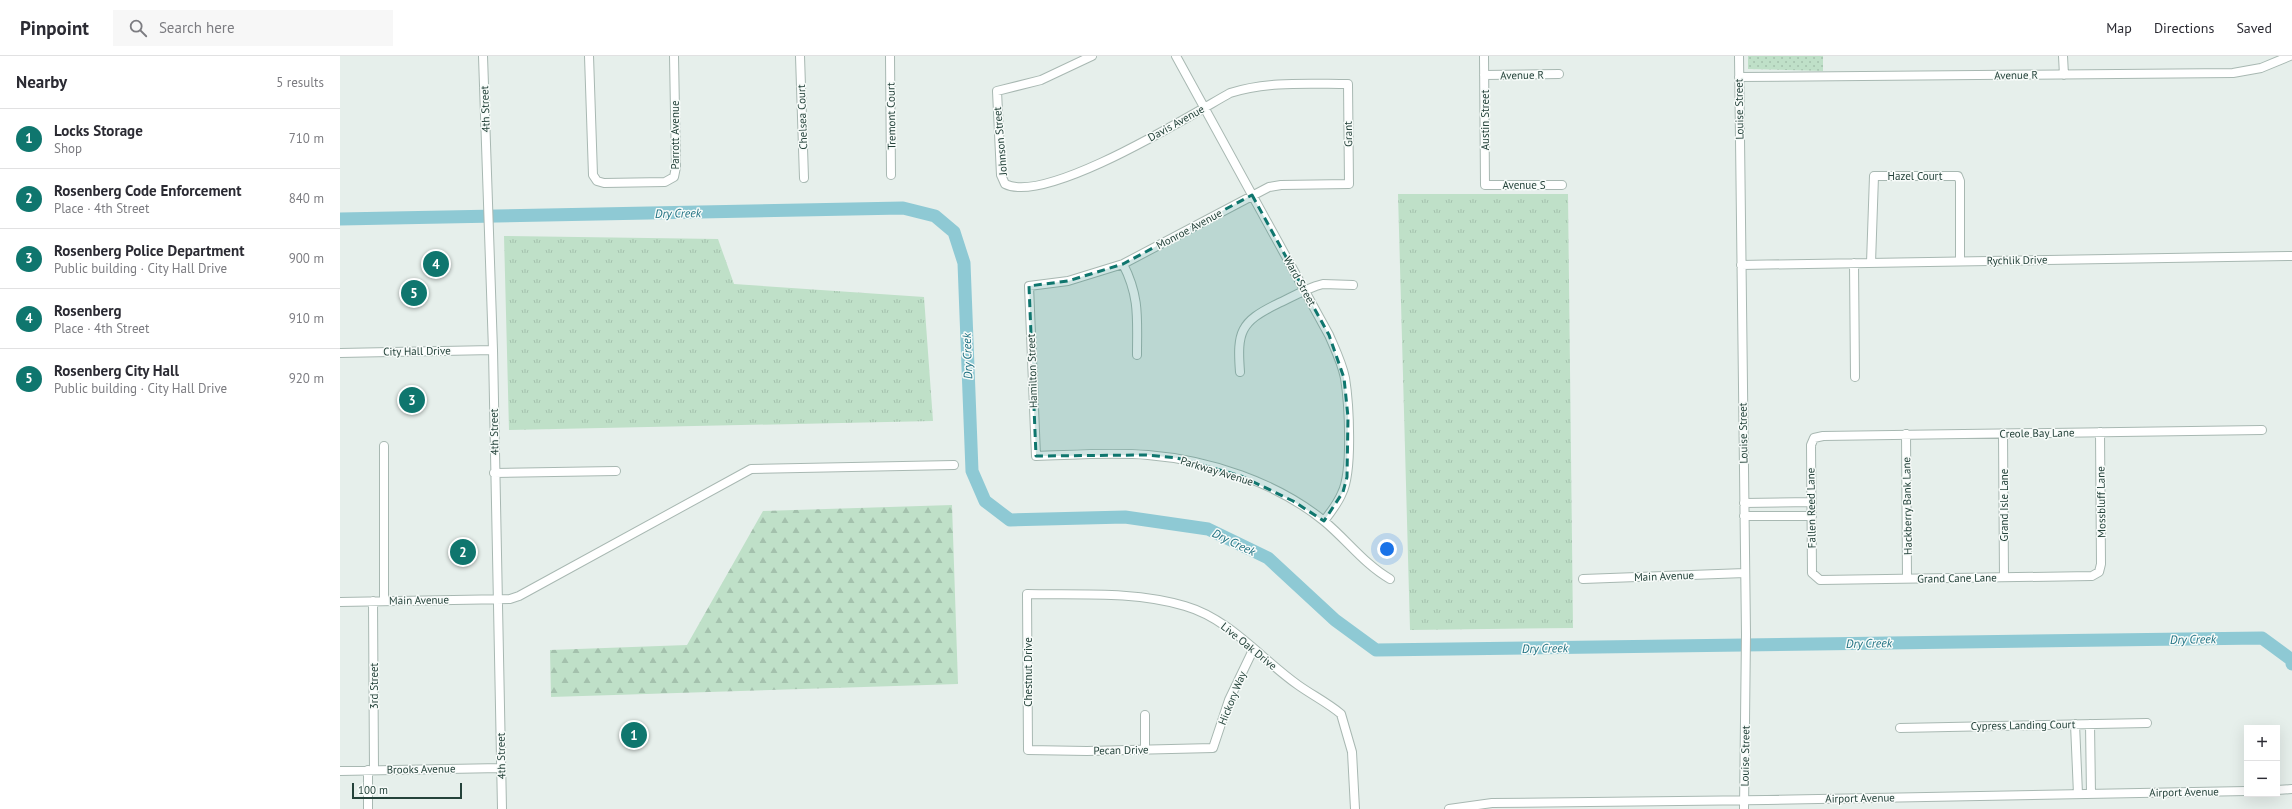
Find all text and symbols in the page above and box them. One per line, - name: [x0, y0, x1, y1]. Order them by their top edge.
- search box: [113, 10, 393, 46]
- text: Pinpoint: [20, 16, 89, 40]
- icon: search: [127, 17, 149, 39]
- text: Search here: [159, 18, 235, 37]
- text: Map: [2106, 19, 2132, 37]
- text: Directions: [2154, 19, 2214, 37]
- text: Saved: [2236, 19, 2272, 37]
- street label: Avenue R: [1500, 68, 1544, 82]
- street label: Avenue R: [1994, 68, 2038, 82]
- text: Nearby: [16, 71, 67, 93]
- text: 5 results: [276, 74, 324, 91]
- street label: Louise Street: [1731, 78, 1747, 140]
- street label: Tremont Court: [883, 82, 899, 150]
- street label: Chelsea Court: [794, 84, 810, 150]
- street label: 4th Street: [477, 85, 493, 133]
- street label: Austin Street: [1478, 89, 1492, 150]
- street label: Parrott Avenue: [668, 100, 682, 170]
- street label: Davis Avenue: [1145, 102, 1207, 144]
- street label: Johnson Street: [990, 106, 1010, 177]
- text: Locks Storage: [54, 121, 143, 140]
- street label: Grant: [1341, 121, 1355, 147]
- text: 1: [25, 130, 33, 147]
- text: 710 m: [289, 130, 324, 147]
- text: Shop: [54, 140, 82, 157]
- street label: Hazel Court: [1888, 169, 1943, 183]
- street label: Avenue S: [1502, 178, 1546, 192]
- text: Rosenberg Code Enforcement: [54, 181, 242, 200]
- text: 2: [25, 190, 33, 207]
- text: 840 m: [289, 190, 324, 207]
- text: Place · 4th Street: [54, 200, 149, 217]
- water label: Dry Creek: [655, 205, 702, 221]
- street label: Monroe Avenue: [1154, 206, 1225, 252]
- text: Rosenberg Police Department: [54, 241, 244, 260]
- pin: 4: [423, 249, 449, 279]
- text: 3: [25, 250, 33, 267]
- text: 900 m: [289, 250, 324, 267]
- street label: Rychlik Drive: [1986, 252, 2048, 268]
- street label: Ward Street: [1281, 254, 1320, 309]
- text: Public building · City Hall Drive: [54, 260, 227, 277]
- pin: 5: [401, 278, 427, 308]
- text: Rosenberg: [54, 301, 121, 320]
- text: 4: [25, 310, 33, 327]
- text: 910 m: [289, 310, 324, 327]
- text: Place · 4th Street: [54, 320, 149, 337]
- water label: Dry Creek: [959, 332, 975, 379]
- street label: Hamilton Street: [1024, 333, 1040, 408]
- street label: City Hall Drive: [383, 343, 451, 359]
- text: Rosenberg City Hall: [54, 361, 179, 380]
- text: 5: [25, 370, 33, 387]
- text: 920 m: [289, 370, 324, 387]
- text: Public building · City Hall Drive: [54, 380, 227, 397]
- pin: 3: [399, 385, 425, 415]
- street label: Louise Street: [1735, 402, 1751, 464]
- street label: 4th Street: [487, 408, 501, 456]
- street label: Creole Bay Lane: [1999, 425, 2075, 441]
- street label: Parkway Avenue: [1179, 453, 1256, 489]
- street label: Hackberry Bank Lane: [1899, 456, 1915, 555]
- street label: Mossbluff Lane: [2093, 466, 2109, 538]
- street label: Fallen Reed Lane: [1803, 467, 1819, 548]
- street label: Grand Isle Lane: [1997, 468, 2011, 541]
- water label: Dry Creek: [1210, 525, 1259, 559]
- pin: 2: [450, 537, 476, 567]
- your location: [1377, 539, 1397, 559]
- street label: Main Avenue: [1634, 568, 1695, 584]
- street label: Grand Cane Lane: [1917, 570, 1997, 586]
- street label: Main Avenue: [389, 592, 450, 608]
- street label: Live Oak Drive: [1218, 619, 1280, 673]
- water label: Dry Creek: [2170, 631, 2217, 647]
- water label: Dry Creek: [1846, 635, 1893, 651]
- street label: Chestnut Drive: [1021, 637, 1035, 707]
- water label: Dry Creek: [1522, 640, 1569, 656]
- street label: 3rd Street: [367, 662, 381, 709]
- street label: Hickory Way: [1215, 668, 1249, 727]
- street label: Cypress Landing Court: [1971, 717, 2076, 733]
- pin: 1: [621, 720, 647, 750]
- street label: Louise Street: [1737, 725, 1753, 787]
- map controls: [2244, 725, 2280, 797]
- button: +: [2244, 725, 2280, 761]
- street label: 4th Street: [494, 732, 508, 780]
- street label: Pecan Drive: [1093, 743, 1149, 757]
- street label: Brooks Avenue: [386, 761, 456, 777]
- button: −: [2244, 761, 2280, 797]
- scale bar: [352, 781, 462, 800]
- text: 100 m: [358, 783, 388, 797]
- street label: Airport Avenue: [2149, 784, 2219, 800]
- street label: Airport Avenue: [1825, 790, 1895, 806]

